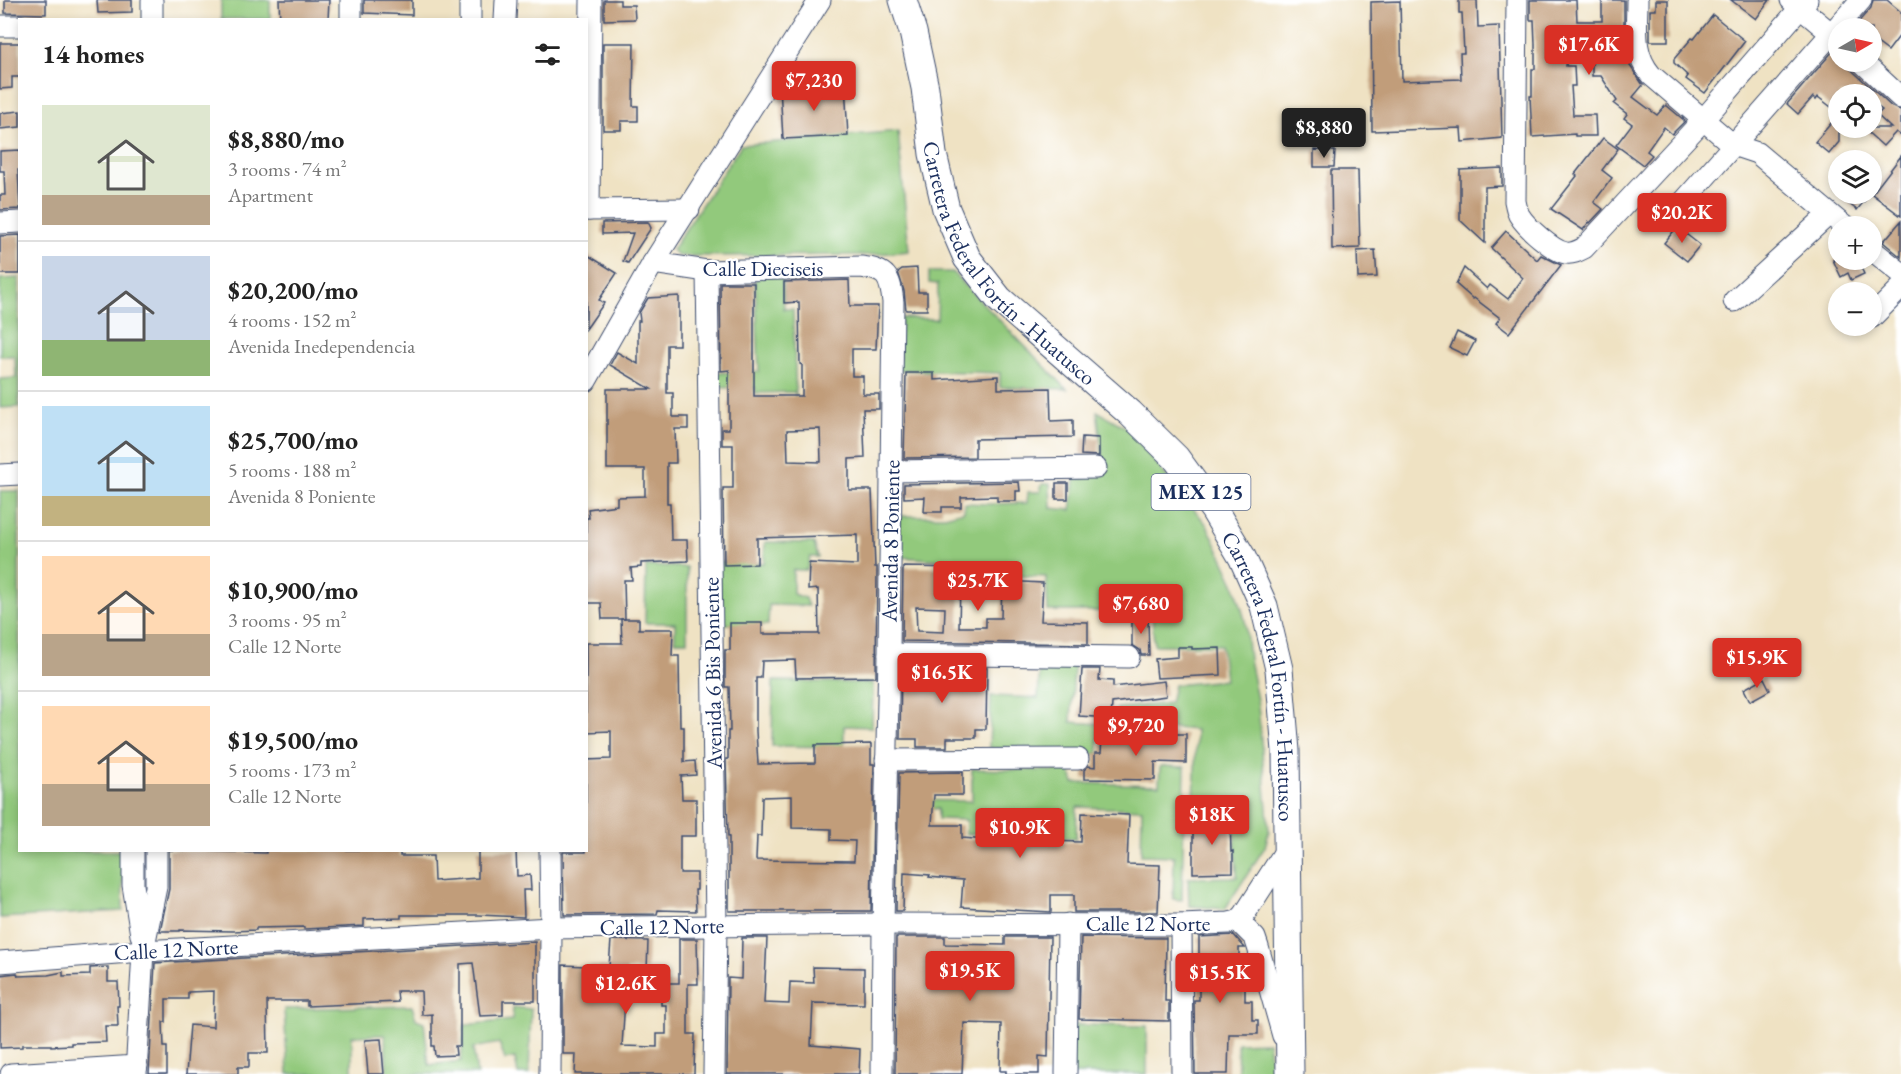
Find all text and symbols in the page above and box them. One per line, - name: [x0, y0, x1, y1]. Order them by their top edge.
- north arrow: [1828, 18, 1882, 72]
- map controls: [1828, 18, 1882, 336]
- pin: $17.6K: [1540, 25, 1638, 76]
- text: $17.6K: [1558, 31, 1620, 57]
- text: 14 homes: [42, 37, 144, 71]
- icon: filters: [531, 38, 564, 71]
- pin: $7,230: [765, 61, 863, 112]
- text: $7,230: [786, 67, 842, 93]
- button: locate: [1828, 84, 1882, 138]
- pin: $8,880: [1275, 108, 1373, 159]
- text: $8,880: [1296, 114, 1352, 140]
- text: $8,880/mo: [228, 122, 344, 156]
- icon: home: [90, 129, 162, 201]
- street label: Carretera Federal Fortín - Huatusco: [917, 140, 1102, 392]
- button: layers: [1828, 150, 1882, 204]
- text: 3 rooms · 74 m²: [228, 156, 347, 182]
- text: Apartment: [228, 182, 313, 208]
- pin: $20.2K: [1633, 193, 1731, 244]
- text: $20.2K: [1651, 199, 1713, 225]
- button: +: [1828, 216, 1882, 270]
- street label: Calle Dieciseis: [703, 254, 823, 283]
- text: $20,200/mo: [228, 273, 358, 307]
- icon: home: [90, 280, 162, 352]
- button: −: [1828, 282, 1882, 336]
- text: 4 rooms · 152 m²: [228, 307, 356, 333]
- text: Avenida Inedependencia: [228, 333, 415, 359]
- text: $25,700/mo: [228, 423, 358, 457]
- icon: home: [90, 430, 162, 502]
- text: 5 rooms · 188 m²: [228, 457, 356, 483]
- street label: Avenida 8 Poniente: [875, 459, 906, 623]
- road number: MEX 125: [1152, 474, 1250, 510]
- text: Avenida 8 Poniente: [228, 483, 376, 509]
- street label: Carretera Federal Fortín - Huatusco: [1215, 526, 1301, 822]
- pin: $25.7K: [929, 561, 1027, 612]
- text: $25.7K: [947, 567, 1009, 593]
- text: $10,900/mo: [228, 573, 358, 607]
- street label: Avenida 6 Bis Poniente: [696, 576, 729, 770]
- icon: home: [90, 580, 162, 652]
- pin: $7,680: [1092, 584, 1190, 635]
- text: $7,680: [1113, 590, 1169, 616]
- text: 3 rooms · 95 m²: [228, 607, 347, 633]
- text: Calle 12 Norte: [228, 633, 341, 659]
- pin: $15.9K: [1708, 638, 1806, 689]
- text: $15.9K: [1726, 644, 1788, 670]
- pin: $16.5K: [893, 653, 991, 704]
- text: $16.5K: [911, 659, 973, 685]
- pin: $9,720: [1087, 706, 1185, 757]
- text: $9,720: [1108, 712, 1164, 738]
- text: $19,500/mo: [228, 723, 358, 757]
- icon: home: [90, 730, 162, 802]
- text: 5 rooms · 173 m²: [228, 757, 356, 783]
- text: Calle 12 Norte: [228, 783, 341, 809]
- pin: $18K: [1176, 795, 1248, 846]
- text: $18K: [1189, 801, 1235, 827]
- pin: $10.9K: [971, 808, 1069, 859]
- text: $10.9K: [989, 814, 1051, 840]
- street label: Calle 12 Norte: [1086, 909, 1211, 938]
- street label: Calle 12 Norte: [599, 911, 725, 942]
- street label: Calle 12 Norte: [113, 932, 239, 967]
- pin: $19.5K: [921, 951, 1019, 1002]
- pin: $15.5K: [1171, 953, 1269, 1004]
- text: $19.5K: [939, 957, 1001, 983]
- text: $15.5K: [1189, 959, 1251, 985]
- pin: $12.6K: [577, 964, 675, 1015]
- text: $12.6K: [595, 970, 657, 996]

